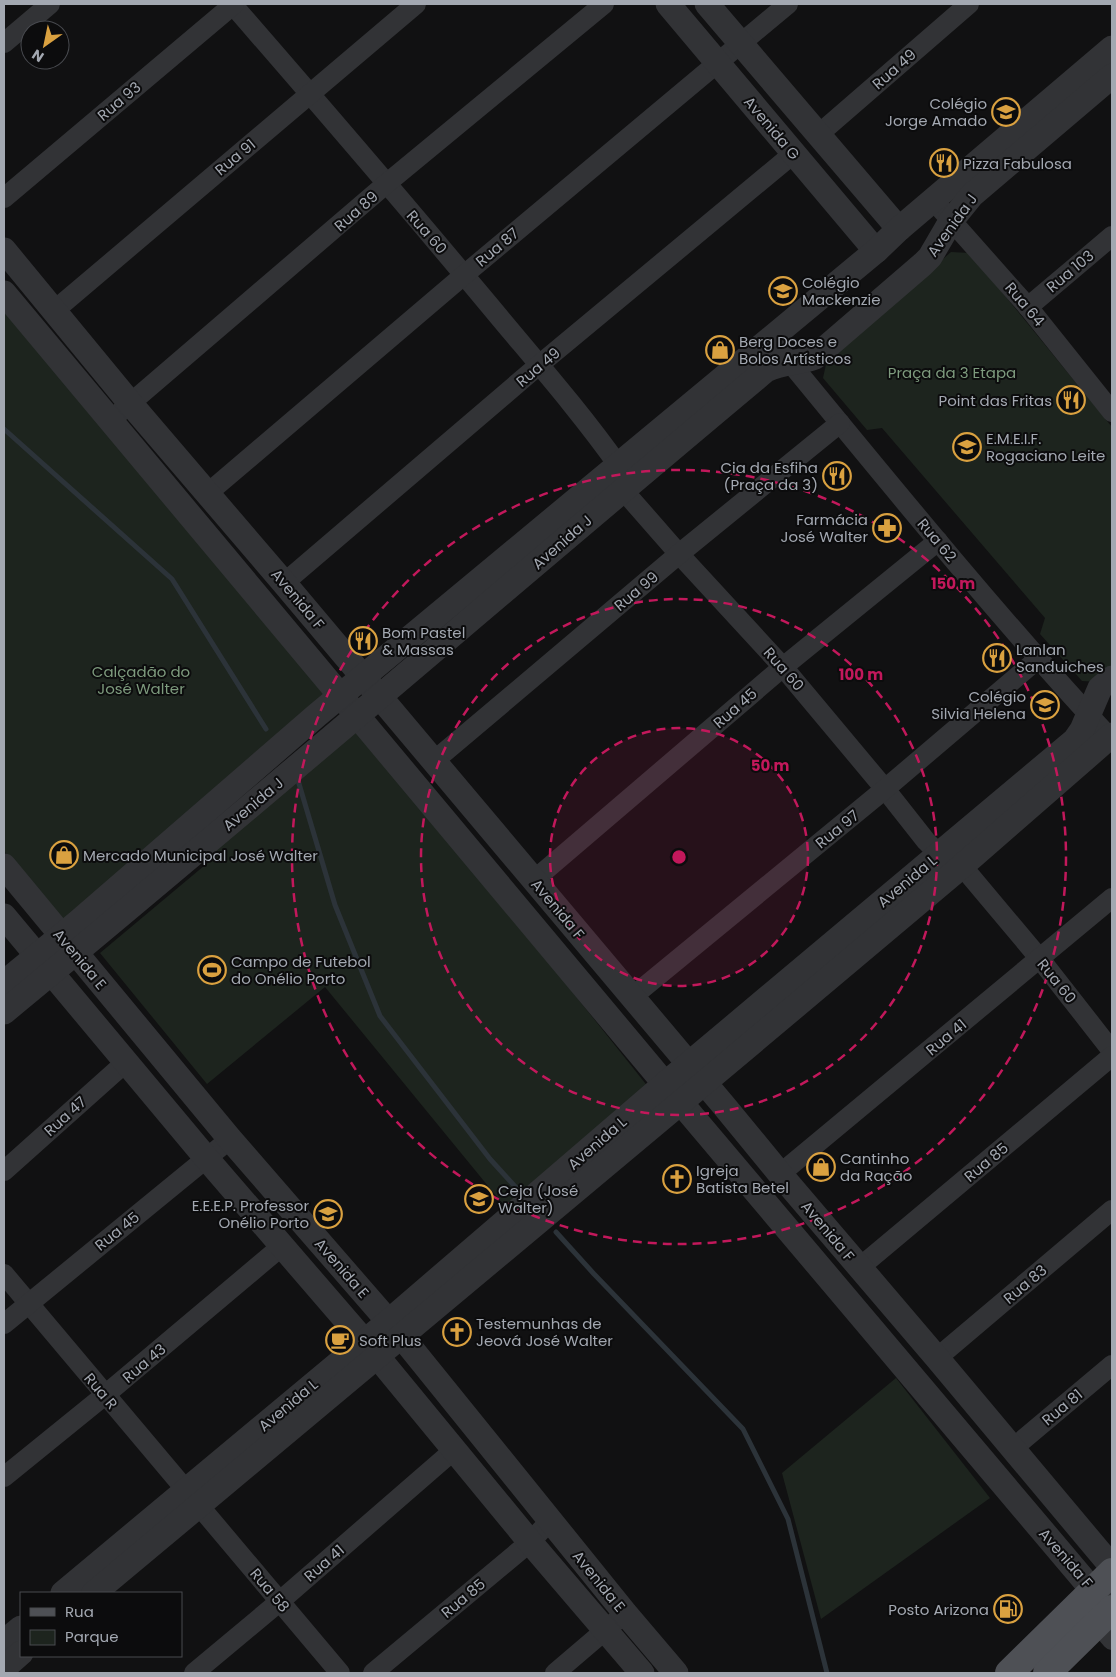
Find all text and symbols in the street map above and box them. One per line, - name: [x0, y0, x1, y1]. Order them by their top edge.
- north arrow: [20, 20, 70, 70]
- street label: Rua 49: [868, 44, 920, 94]
- text: N: [28, 45, 48, 67]
- street label: Rua 93: [93, 77, 145, 125]
- street label: Avenida G: [739, 92, 805, 165]
- place label: Colégio Jorge Amado: [885, 93, 987, 131]
- school or university icon: Colégio Jorge Amado: [991, 97, 1021, 127]
- street label: Rua 91: [210, 134, 260, 180]
- restaurant icon: Pizza Fabulosa: [929, 148, 959, 178]
- place label: Pizza Fabulosa: [963, 153, 1072, 174]
- street label: Rua 89: [330, 186, 382, 236]
- street label: Avenida J: [922, 189, 982, 261]
- street label: Rua 60: [402, 206, 452, 258]
- street label: Rua 87: [471, 223, 523, 271]
- street label: Rua 103: [1042, 245, 1098, 297]
- place label: Colégio Mackenzie: [802, 272, 881, 310]
- school or university icon: Colégio Mackenzie: [768, 276, 798, 306]
- street label: Rua 64: [1000, 277, 1050, 331]
- place label: Berg Doces e Bolos Artísticos: [739, 331, 851, 369]
- shop icon: Berg Doces e Bolos Artísticos: [705, 335, 735, 365]
- street label: Rua 49: [511, 342, 565, 392]
- park label: Praça da 3 Etapa: [888, 362, 1016, 383]
- restaurant icon: Point das Fritas: [1056, 385, 1086, 415]
- place label: Point das Fritas: [939, 390, 1052, 411]
- place label: E.M.E.I.F. Rogaciano Leite: [986, 428, 1105, 466]
- school or university icon: E.M.E.I.F. Rogaciano Leite: [952, 432, 982, 462]
- place label: Cia da Esfiha (Praça da 3): [720, 457, 818, 495]
- restaurant icon: Cia da Esfiha (Praça da 3): [822, 461, 852, 491]
- place label: Farmácia José Walter: [780, 509, 868, 547]
- street label: Avenida J: [527, 510, 597, 574]
- pharmacy icon: Farmácia José Walter: [872, 513, 902, 543]
- street label: Rua 62: [913, 514, 961, 566]
- street label: Avenida F: [267, 564, 330, 634]
- street label: Rua 99: [609, 566, 663, 616]
- text: 150 m: [931, 573, 975, 594]
- place label: Bom Pastel & Massas: [382, 622, 465, 660]
- restaurant icon: Bom Pastel & Massas: [348, 626, 378, 656]
- place label: Lanlan Sanduiches: [1016, 639, 1104, 677]
- street label: Rua 60: [759, 643, 809, 695]
- restaurant icon: Lanlan Sanduiches: [982, 643, 1012, 673]
- park label: Calçadão do José Walter: [92, 661, 190, 699]
- text: 100 m: [839, 664, 883, 685]
- street label: Rua 45: [709, 683, 761, 733]
- place label: Colégio Silvia Helena: [931, 686, 1026, 724]
- school or university icon: Colégio Silvia Helena: [1030, 690, 1060, 720]
- text: 50 m: [751, 755, 789, 776]
- street label: Avenida J: [218, 772, 288, 836]
- street label: Rua 97: [811, 805, 863, 853]
- shop icon: Mercado Municipal José Walter: [49, 840, 79, 870]
- place label: Mercado Municipal José Walter: [83, 845, 318, 866]
- centre of rings: [670, 848, 688, 866]
- street label: Avenida L: [873, 850, 942, 912]
- street label: Avenida F: [527, 874, 590, 944]
- street label: Avenida E: [48, 924, 112, 994]
- place label: Campo de Futebol do Onélio Porto: [231, 951, 371, 989]
- street label: Rua 60: [1033, 954, 1081, 1008]
- sports icon: Campo de Futebol do Onélio Porto: [197, 955, 227, 985]
- street label: Rua 41: [921, 1014, 971, 1060]
- street label: Rua 47: [39, 1091, 91, 1141]
- street label: Avenida L: [563, 1111, 631, 1175]
- street label: Rua 85: [959, 1137, 1013, 1187]
- place label: Cantinho da Ração: [840, 1148, 912, 1186]
- shop icon: Cantinho da Ração: [806, 1152, 836, 1182]
- place label: Igreja Batista Betel: [696, 1160, 789, 1198]
- church icon: Igreja Batista Betel: [662, 1164, 692, 1194]
- place label: Ceja (José Walter): [498, 1180, 578, 1218]
- school or university icon: Ceja (José Walter): [464, 1184, 494, 1214]
- place label: E.E.E.P. Professor Onélio Porto: [192, 1195, 309, 1233]
- street label: Avenida F: [797, 1196, 860, 1266]
- school or university icon: E.E.E.P. Professor Onélio Porto: [313, 1199, 343, 1229]
- street label: Rua 45: [90, 1207, 144, 1255]
- street label: Avenida E: [310, 1234, 374, 1302]
- street label: Rua 83: [999, 1260, 1051, 1308]
- place label: Testemunhas de Jeová José Walter: [476, 1313, 613, 1351]
- church icon: Testemunhas de Jeová José Walter: [442, 1317, 472, 1347]
- cafe icon: Soft Plus: [325, 1325, 355, 1355]
- place label: Soft Plus: [359, 1330, 422, 1351]
- street label: Rua 43: [118, 1339, 170, 1387]
- street label: Rua R: [79, 1368, 123, 1414]
- street label: Avenida L: [254, 1374, 323, 1436]
- street label: Rua 81: [1037, 1384, 1087, 1430]
- street label: Avenida F: [1034, 1524, 1098, 1593]
- street label: Rua 41: [299, 1540, 349, 1586]
- street label: Avenida E: [568, 1546, 630, 1616]
- street label: Rua 58: [245, 1563, 295, 1617]
- street label: Rua 85: [436, 1573, 490, 1623]
- legend: [20, 1592, 182, 1657]
- fuel station icon: Posto Arizona: [993, 1594, 1023, 1624]
- place label: Posto Arizona: [888, 1599, 989, 1620]
- text: Rua: [65, 1601, 94, 1622]
- text: Parque: [65, 1626, 118, 1647]

